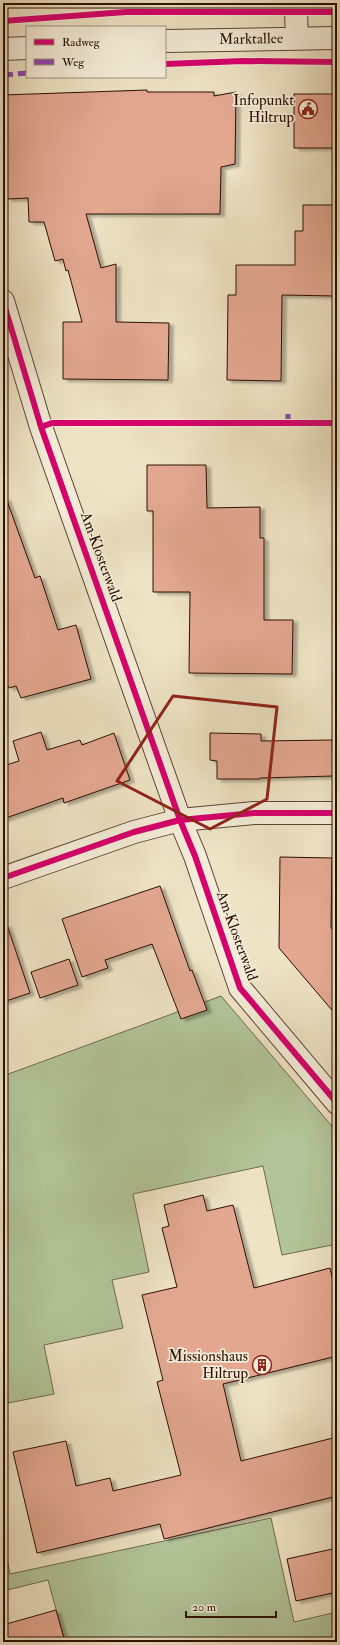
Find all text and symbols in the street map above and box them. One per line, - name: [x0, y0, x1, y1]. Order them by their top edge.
- legend: [26, 26, 166, 78]
- street label: Marktallee: [219, 29, 283, 49]
- text: Radweg: [62, 35, 101, 50]
- text: Weg: [61, 55, 85, 70]
- place label: Infopunkt Hiltrup: [233, 91, 294, 128]
- public building icon: Infopunkt Hiltrup: [297, 98, 319, 120]
- street label: Am Klosterwald: [76, 509, 126, 605]
- street label: Am Klosterwald: [212, 888, 262, 984]
- place label: Missionshaus Hiltrup: [168, 1347, 248, 1384]
- building icon: Missionshaus Hiltrup: [251, 1354, 273, 1376]
- scale bar: [186, 1593, 276, 1619]
- text: 20 m: [192, 1600, 217, 1615]

